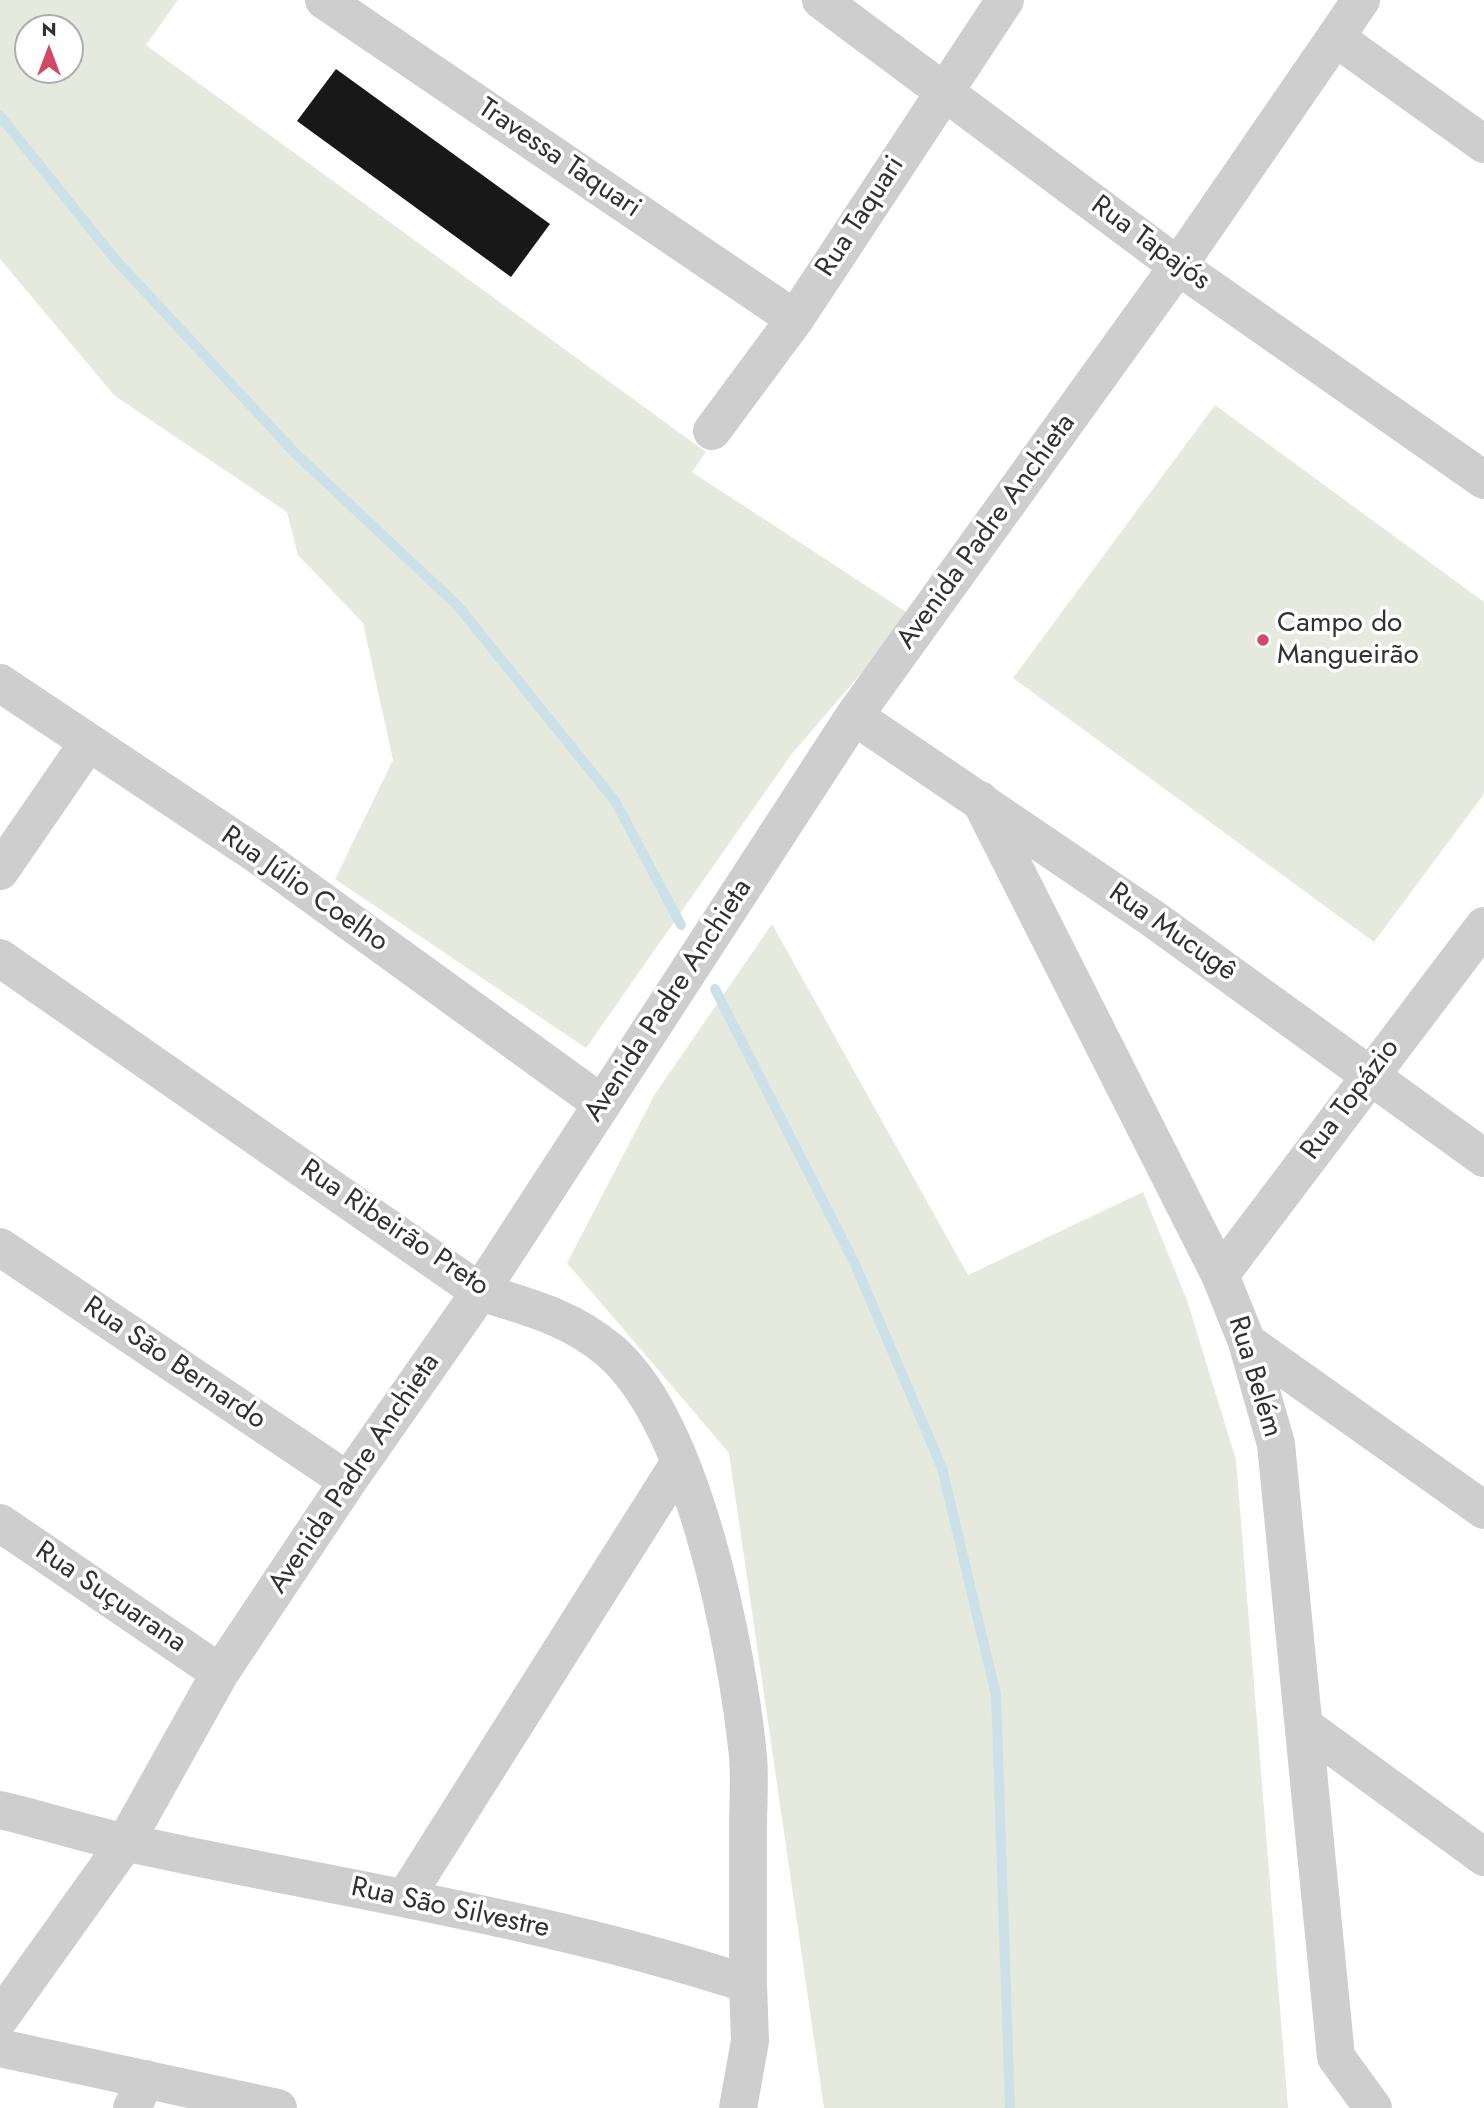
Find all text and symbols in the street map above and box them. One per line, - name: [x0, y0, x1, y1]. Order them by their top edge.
- north arrow: [14, 14, 84, 84]
- text: N: [41, 16, 57, 43]
- street label: Travessa Taquari: [471, 92, 647, 226]
- street label: Rua Taquari: [810, 150, 912, 284]
- street label: Rua Tapajós: [1084, 190, 1216, 298]
- street label: Avenida Padre Anchieta: [890, 408, 1084, 656]
- place label: Campo do Mangueirão: [1277, 607, 1419, 673]
- marker: Campo do Mangueirão: [1255, 632, 1271, 648]
- street label: Rua Júlio Coelho: [214, 820, 394, 960]
- street label: Avenida Padre Anchieta: [578, 873, 760, 1129]
- street label: Rua Mucugê: [1102, 877, 1242, 989]
- street label: Rua Topázio: [1295, 1033, 1407, 1167]
- street label: Rua Ribeirão Preto: [293, 1154, 495, 1304]
- street label: Rua São Bernardo: [76, 1290, 272, 1438]
- street label: Rua Belém: [1220, 1312, 1288, 1442]
- street label: Avenida Padre Anchieta: [262, 1348, 448, 1600]
- street label: Rua Suçuarana: [28, 1535, 192, 1661]
- street label: Rua São Silvestre: [348, 1872, 552, 1946]

